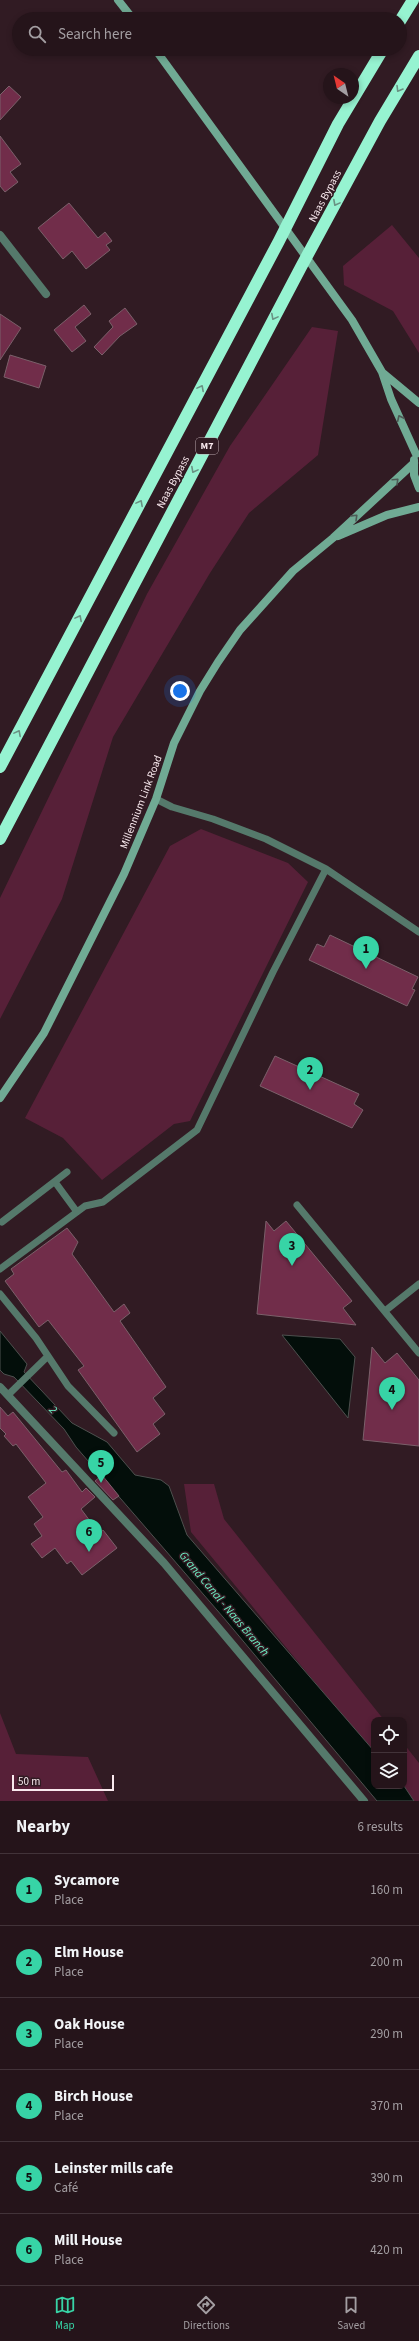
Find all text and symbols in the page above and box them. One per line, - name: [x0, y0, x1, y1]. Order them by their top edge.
- search box: [12, 12, 407, 56]
- icon: search: [26, 23, 48, 45]
- text: Search here: [58, 24, 132, 45]
- north arrow: [323, 68, 359, 104]
- one-way arrow: [396, 85, 404, 92]
- street label: Naas Bypass: [305, 167, 345, 225]
- one-way arrow: [333, 199, 340, 206]
- one-way arrow: [272, 313, 279, 321]
- one-way arrow: [196, 385, 204, 392]
- one-way arrow: [397, 415, 405, 422]
- road number: M7: [196, 438, 218, 454]
- street label: Naas Bypass: [153, 453, 193, 511]
- one-way arrow: [191, 465, 199, 473]
- one-way arrow: [391, 478, 399, 486]
- one-way arrow: [135, 500, 143, 507]
- one-way arrow: [350, 514, 358, 522]
- one-way arrow: [74, 615, 82, 622]
- your location: [170, 681, 190, 701]
- one-way arrow: [14, 729, 21, 737]
- street label: Millennium Link Road: [116, 753, 166, 851]
- pin: 1: [353, 936, 379, 969]
- pin: 2: [297, 1057, 323, 1090]
- pin: 3: [279, 1233, 305, 1266]
- pin: 4: [379, 1377, 405, 1410]
- water label: 2: [44, 1401, 61, 1418]
- pin: 5: [88, 1450, 114, 1483]
- pin: 6: [76, 1519, 102, 1552]
- water label: Grand Canal - Naas Branch: [175, 1548, 273, 1660]
- map controls: [371, 1717, 407, 1789]
- button: locate: [371, 1717, 407, 1753]
- button: layers: [371, 1753, 407, 1789]
- scale bar: [12, 1773, 114, 1792]
- text: 50 m: [18, 1774, 40, 1789]
- text: Nearby: [16, 1815, 70, 1839]
- text: 6 results: [358, 1818, 403, 1836]
- text: Sycamore: [54, 1870, 120, 1891]
- text: 1: [26, 1881, 32, 1899]
- text: 160 m: [370, 1881, 403, 1899]
- text: Place: [54, 1891, 83, 1909]
- text: Elm House: [54, 1942, 124, 1963]
- text: 2: [26, 1953, 32, 1971]
- text: 200 m: [370, 1953, 403, 1971]
- text: Place: [54, 1963, 83, 1981]
- text: Oak House: [54, 2014, 125, 2035]
- text: 3: [26, 2025, 32, 2043]
- text: 290 m: [370, 2025, 403, 2043]
- text: Place: [54, 2035, 83, 2053]
- text: Birch House: [54, 2086, 133, 2107]
- text: 4: [26, 2097, 32, 2115]
- text: 370 m: [370, 2097, 403, 2115]
- text: Place: [54, 2107, 83, 2125]
- text: Leinster mills cafe: [54, 2158, 173, 2179]
- text: 5: [26, 2169, 32, 2187]
- text: 390 m: [370, 2169, 403, 2187]
- text: Café: [54, 2179, 78, 2197]
- text: Mill House: [54, 2230, 123, 2251]
- text: 6: [26, 2241, 32, 2259]
- text: 420 m: [370, 2241, 403, 2259]
- text: Place: [54, 2251, 83, 2269]
- tab: Map: [54, 2294, 76, 2333]
- tab: Directions: [183, 2294, 230, 2333]
- tab: Saved: [337, 2294, 365, 2333]

